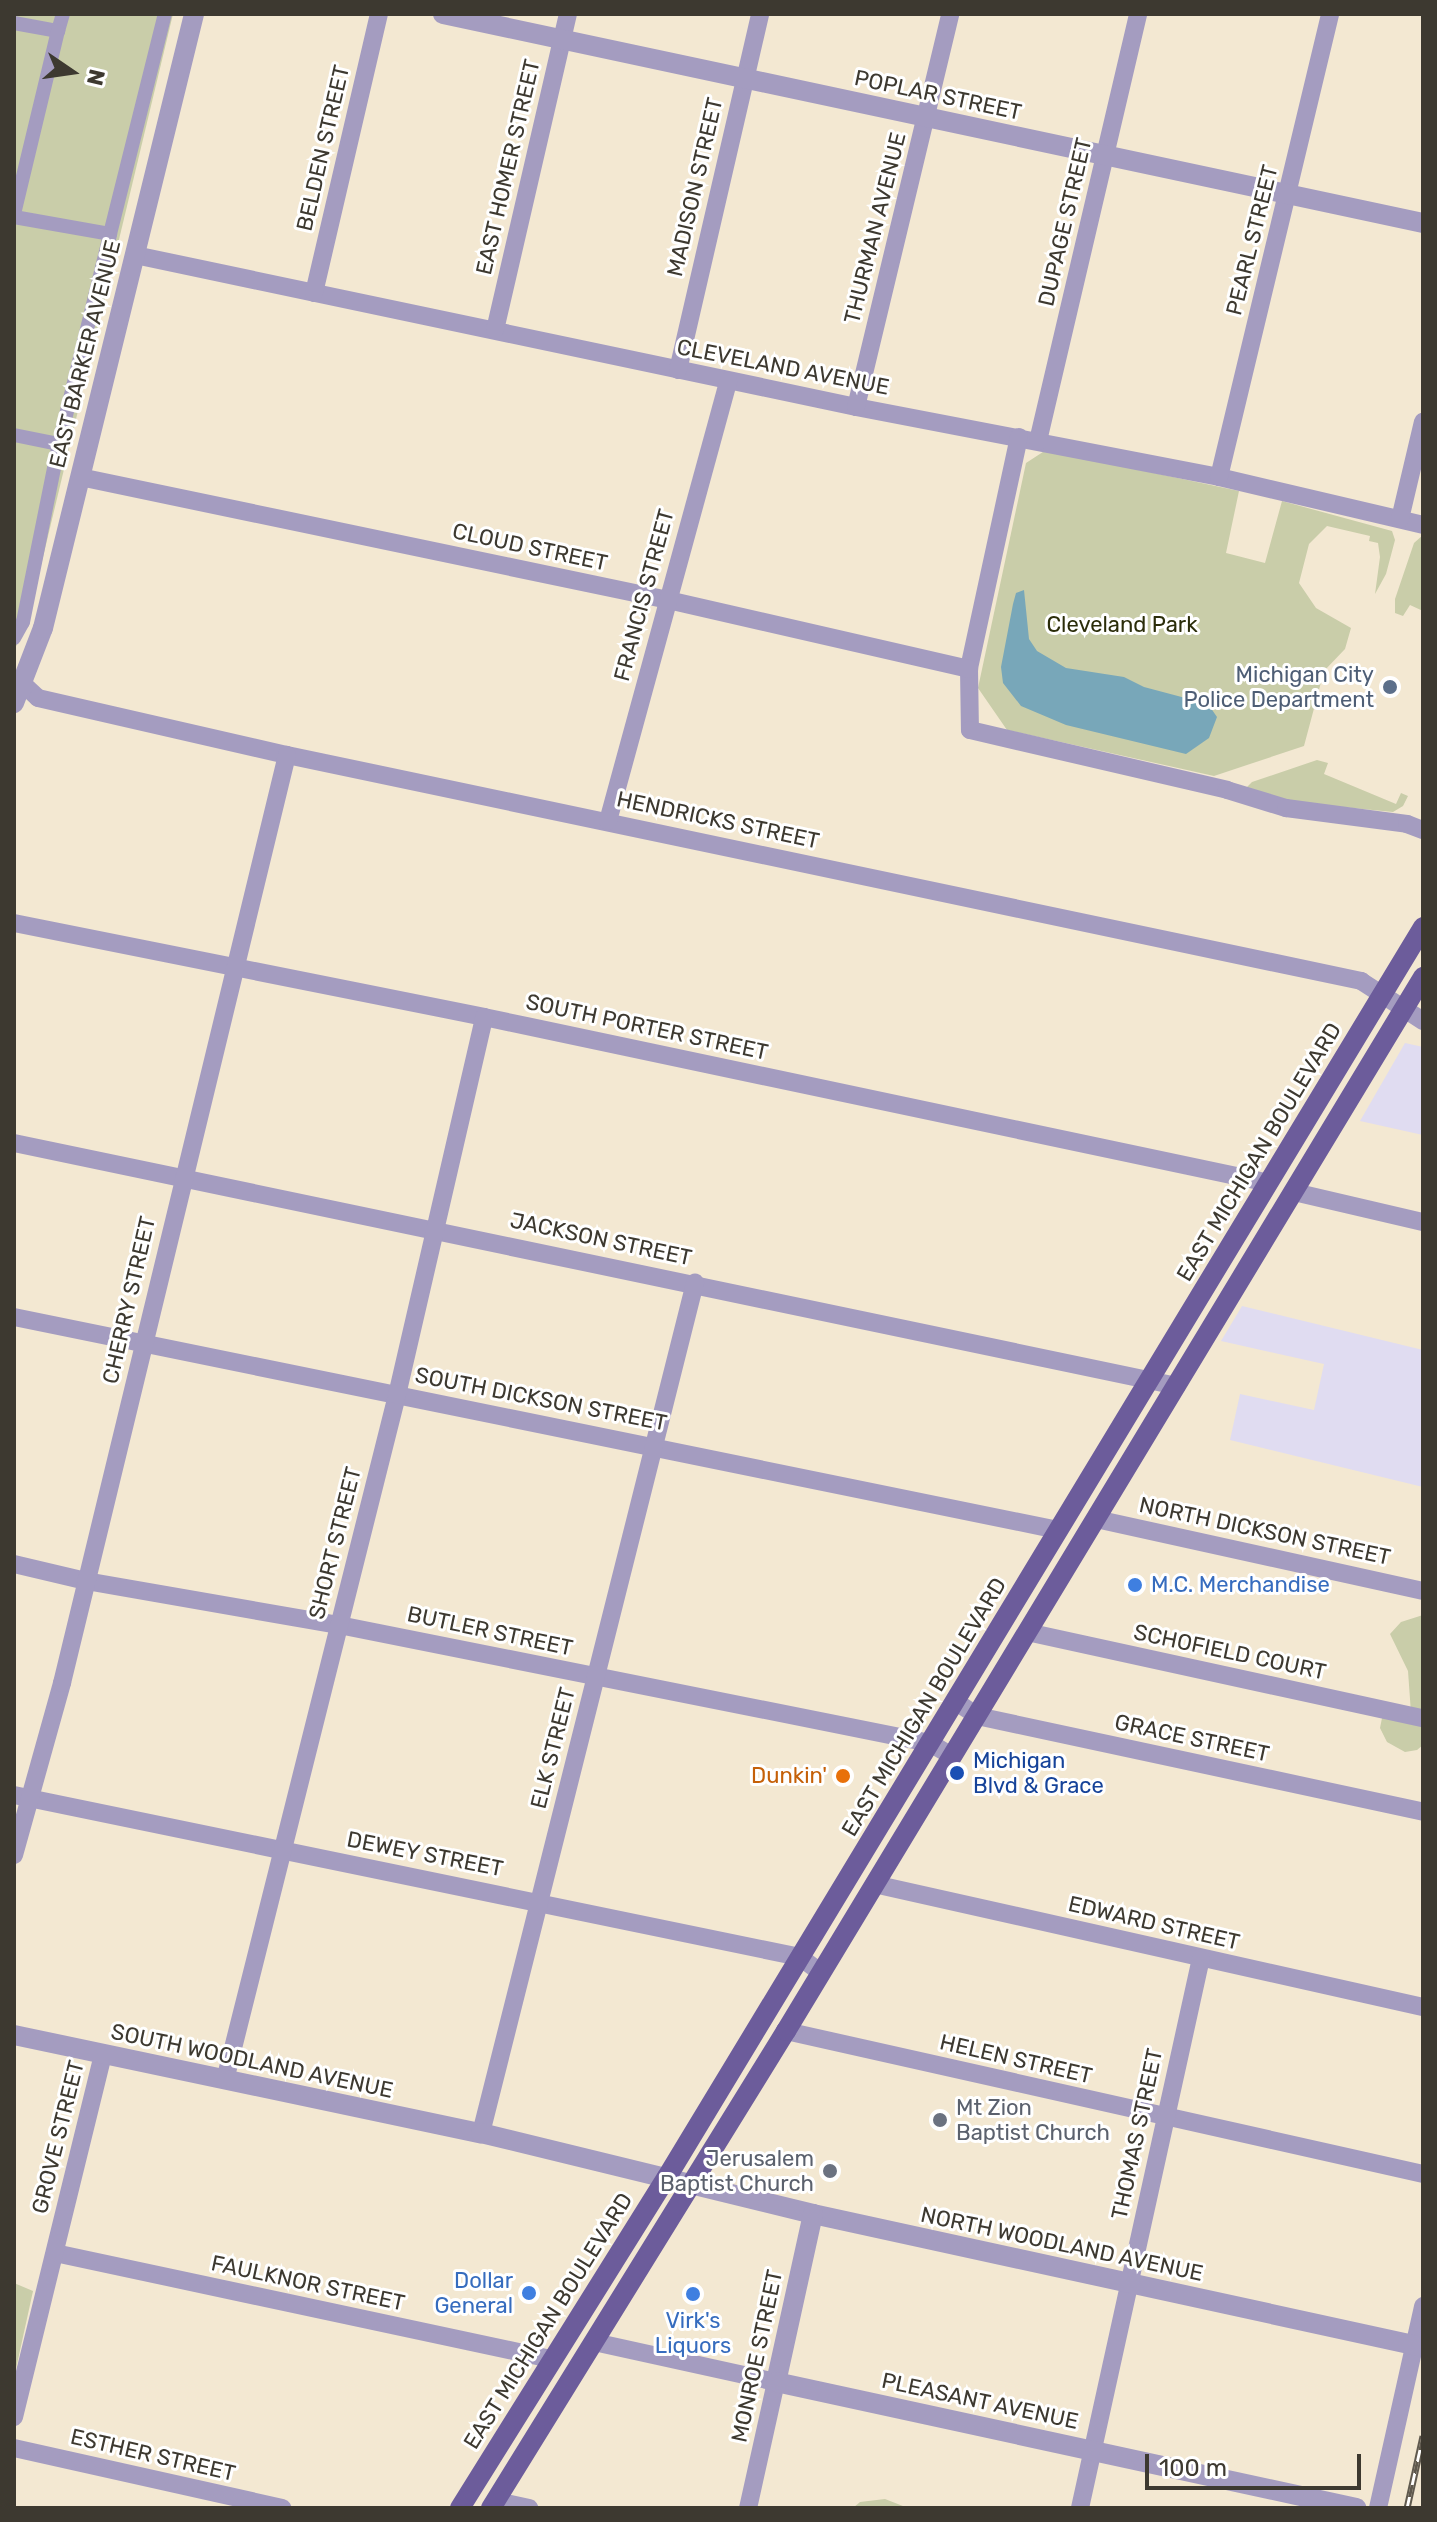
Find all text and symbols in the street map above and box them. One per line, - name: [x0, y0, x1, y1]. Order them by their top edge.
- north arrow: [32, 32, 112, 112]
- street label: EAST HOMER STREET: [470, 56, 546, 278]
- street label: BELDEN STREET: [291, 62, 355, 234]
- street label: POPLAR STREET: [852, 64, 1024, 126]
- text: N: [81, 67, 111, 88]
- street label: MADISON STREET: [662, 95, 728, 279]
- street label: THURMAN AVENUE: [838, 129, 912, 327]
- street label: DUPAGE STREET: [1033, 135, 1097, 309]
- street label: PEARL STREET: [1221, 162, 1283, 318]
- street label: EAST BARKER AVENUE: [44, 237, 126, 471]
- street label: CLEVELAND AVENUE: [674, 333, 892, 401]
- street label: FRANCIS STREET: [608, 506, 680, 684]
- street label: CLOUD STREET: [450, 518, 610, 576]
- park label: Cleveland Park: [1046, 612, 1198, 638]
- place label: Michigan City Police Department: [1184, 661, 1374, 712]
- marker: Michigan City Police Department: [1381, 678, 1399, 696]
- street label: HENDRICKS STREET: [614, 786, 822, 854]
- street label: SOUTH PORTER STREET: [523, 988, 771, 1066]
- street label: EAST MICHIGAN BOULEVARD: [1171, 1018, 1347, 1286]
- street label: JACKSON STREET: [508, 1207, 694, 1271]
- street label: CHERRY STREET: [97, 1213, 161, 1387]
- street label: SOUTH DICKSON STREET: [413, 1362, 669, 1436]
- street label: SHORT STREET: [303, 1464, 367, 1622]
- street label: NORTH DICKSON STREET: [1137, 1491, 1393, 1571]
- place label: M.C. Merchandise: [1151, 1572, 1330, 1598]
- street label: EAST MICHIGAN BOULEVARD: [836, 1573, 1012, 1841]
- marker: M.C. Merchandise: [1126, 1576, 1144, 1594]
- street label: BUTLER STREET: [405, 1601, 575, 1661]
- street label: SCHOFIELD COURT: [1131, 1619, 1329, 1685]
- street label: ELK STREET: [525, 1684, 581, 1812]
- street label: GRACE STREET: [1112, 1709, 1272, 1767]
- place label: Michigan Blvd & Grace: [973, 1747, 1104, 1798]
- place label: Dunkin': [751, 1763, 827, 1789]
- marker: Michigan Blvd & Grace: [948, 1764, 966, 1782]
- marker: Dunkin': [834, 1767, 852, 1785]
- street label: DEWEY STREET: [344, 1826, 506, 1882]
- street label: EDWARD STREET: [1066, 1890, 1242, 1956]
- street label: SOUTH WOODLAND AVENUE: [108, 2018, 396, 2104]
- street label: HELEN STREET: [937, 2029, 1095, 2089]
- street label: THOMAS STREET: [1106, 2046, 1168, 2222]
- street label: GROVE STREET: [26, 2058, 90, 2216]
- place label: Mt Zion Baptist Church: [956, 2094, 1110, 2146]
- marker: Mt Zion Baptist Church: [931, 2111, 949, 2129]
- place label: Jerusalem Baptist Church: [660, 2145, 814, 2196]
- marker: Jerusalem Baptist Church: [821, 2162, 839, 2180]
- street label: EAST MICHIGAN BOULEVARD: [458, 2188, 638, 2454]
- street label: NORTH WOODLAND AVENUE: [918, 2201, 1206, 2287]
- street label: FAULKNOR STREET: [209, 2250, 407, 2316]
- place label: Dollar General: [434, 2267, 513, 2318]
- street label: MONROE STREET: [726, 2267, 788, 2445]
- marker: Dollar General: [520, 2284, 538, 2302]
- marker: Virk's Liquors: [684, 2285, 702, 2303]
- place label: Virk's Liquors: [655, 2307, 731, 2358]
- street label: PLEASANT AVENUE: [879, 2367, 1081, 2435]
- street label: ESTHER STREET: [68, 2423, 238, 2487]
- scale bar: [1149, 2438, 1365, 2488]
- text: 100 m: [1159, 2454, 1227, 2482]

